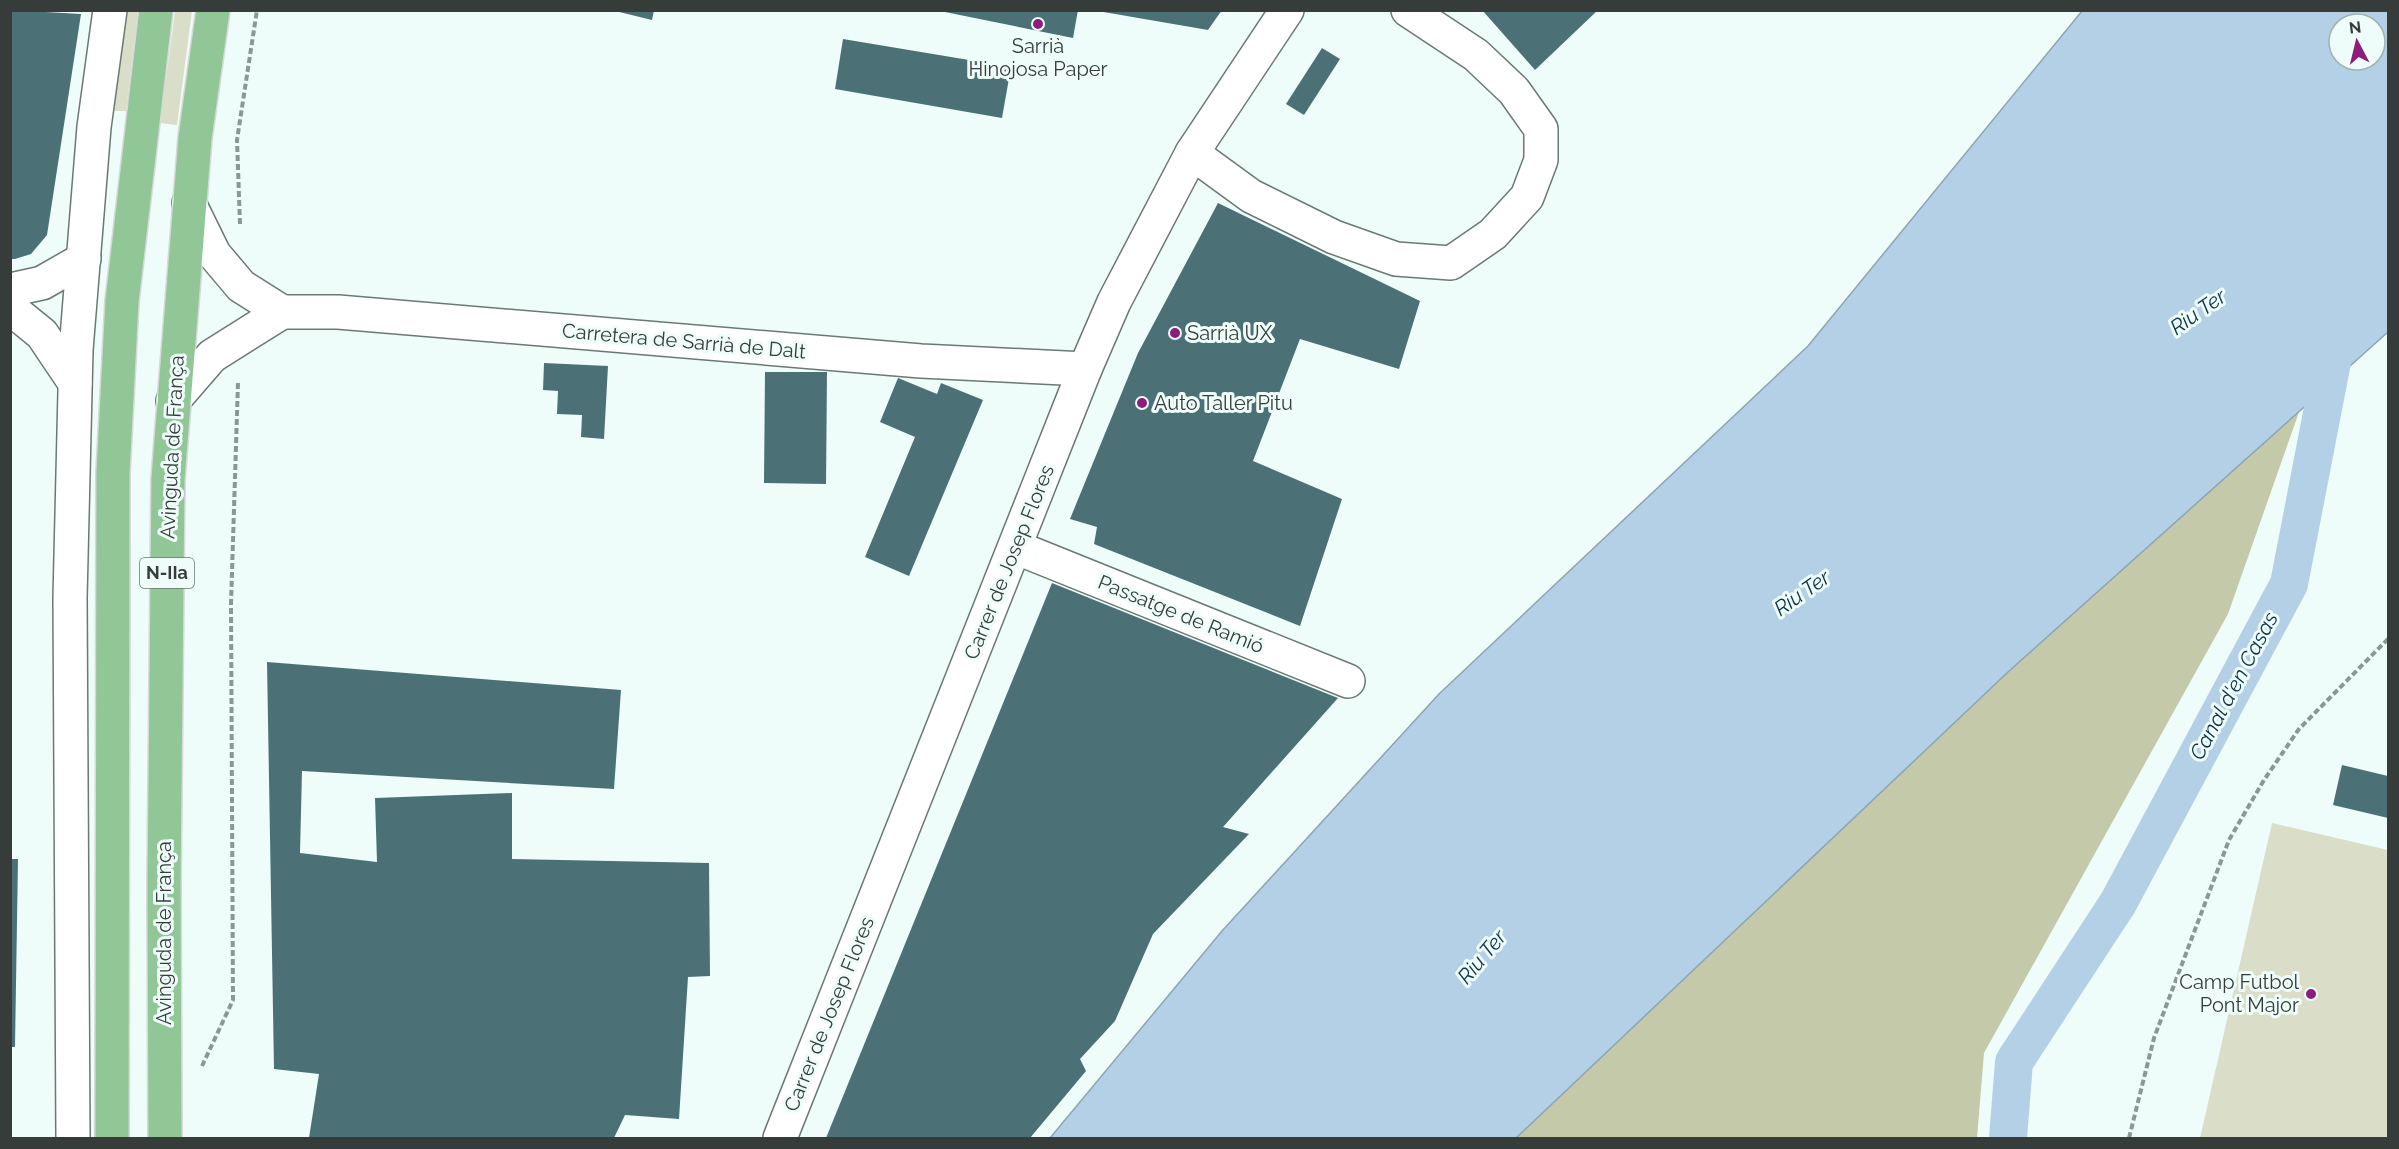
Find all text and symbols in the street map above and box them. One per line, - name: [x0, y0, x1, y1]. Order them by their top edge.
- north arrow: [2327, 12, 2387, 72]
- marker: Sarrià Hinojosa Paper: [1031, 17, 1045, 31]
- text: N: [2348, 17, 2362, 38]
- place label: Sarrià Hinojosa Paper: [968, 34, 1108, 81]
- water label: Riu Ter: [2165, 283, 2231, 340]
- street label: Carretera de Sarrià de Dalt: [561, 318, 807, 364]
- place label: Sarrià UX: [1187, 321, 1273, 345]
- marker: Sarrià UX: [1168, 326, 1182, 340]
- street label: Avinguda de França: [155, 355, 189, 539]
- place label: Auto Taller Pitu: [1154, 391, 1293, 415]
- marker: Auto Taller Pitu: [1135, 396, 1149, 410]
- street label: Carrer de Josep Flores: [959, 461, 1059, 663]
- road number: N-IIa: [140, 558, 194, 588]
- water label: Riu Ter: [1769, 564, 1835, 621]
- street label: Passatge de Ramió: [1095, 570, 1268, 658]
- water label: Canal d'en Casas: [2184, 607, 2283, 764]
- street label: Avinguda de França: [152, 841, 176, 1025]
- street label: Carrer de Josep Flores: [779, 913, 879, 1115]
- water label: Riu Ter: [1452, 924, 1512, 989]
- place label: Camp Futbol Pont Major: [2179, 970, 2300, 1017]
- marker: Camp Futbol Pont Major: [2304, 987, 2318, 1001]

